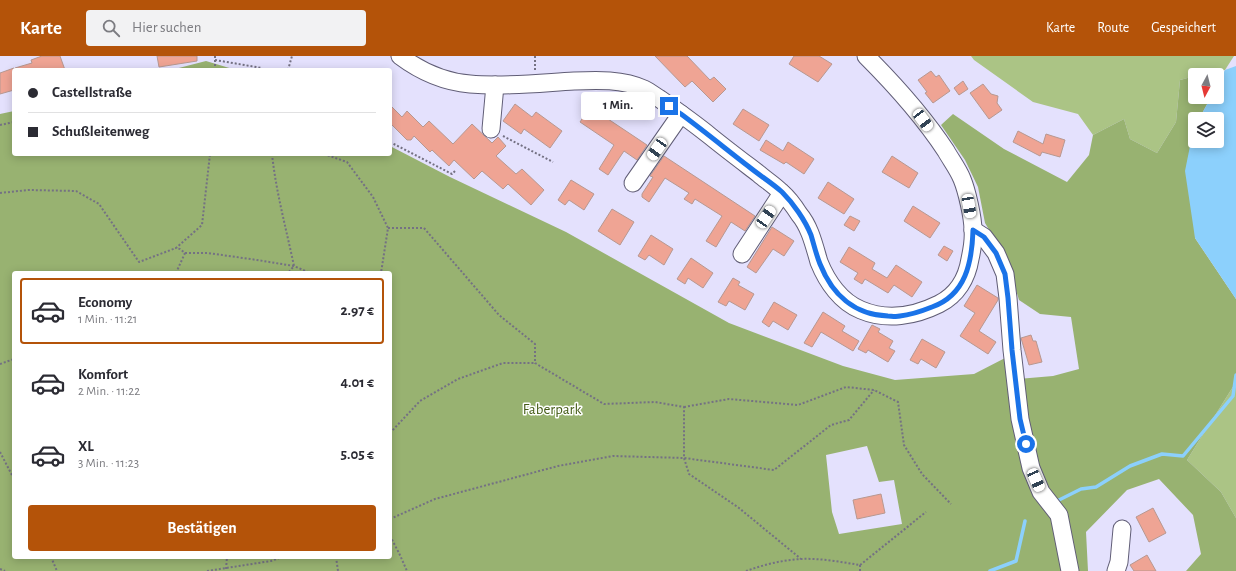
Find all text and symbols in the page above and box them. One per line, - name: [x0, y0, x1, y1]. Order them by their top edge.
- search box: [86, 10, 366, 46]
- icon: search: [100, 17, 122, 39]
- text: Karte: [20, 19, 62, 38]
- text: Hier suchen: [132, 20, 201, 35]
- text: Karte: [1046, 21, 1075, 35]
- text: Route: [1097, 21, 1129, 35]
- text: Gespeichert: [1151, 21, 1216, 35]
- north arrow: [1188, 68, 1224, 104]
- map controls: [1188, 68, 1224, 148]
- text: Castellstraße: [52, 85, 132, 100]
- callout: 1 Min.: [581, 92, 655, 120]
- route end: [660, 97, 678, 115]
- text: 1 Min.: [603, 99, 633, 112]
- car: [911, 107, 935, 133]
- button: layers: [1188, 112, 1224, 148]
- text: Schußleitenweg: [52, 124, 149, 139]
- car: [645, 136, 669, 162]
- car: [961, 193, 977, 219]
- car: [754, 204, 778, 230]
- icon: car: [30, 293, 66, 329]
- text: Economy: [78, 295, 132, 310]
- text: 2.97 €: [341, 303, 374, 318]
- text: 1 Min. · 11:21: [78, 313, 137, 326]
- icon: car: [30, 365, 66, 401]
- text: Komfort: [78, 367, 128, 382]
- text: 4.01 €: [341, 375, 374, 390]
- text: 2 Min. · 11:22: [78, 385, 140, 398]
- park label: Faberpark: [523, 402, 581, 417]
- route start: [1017, 435, 1035, 453]
- icon: car: [30, 437, 66, 473]
- text: XL: [78, 439, 94, 454]
- text: 5.05 €: [341, 447, 374, 462]
- text: 3 Min. · 11:23: [78, 457, 139, 470]
- car: [1026, 467, 1046, 493]
- button: Bestätigen: [28, 505, 376, 551]

